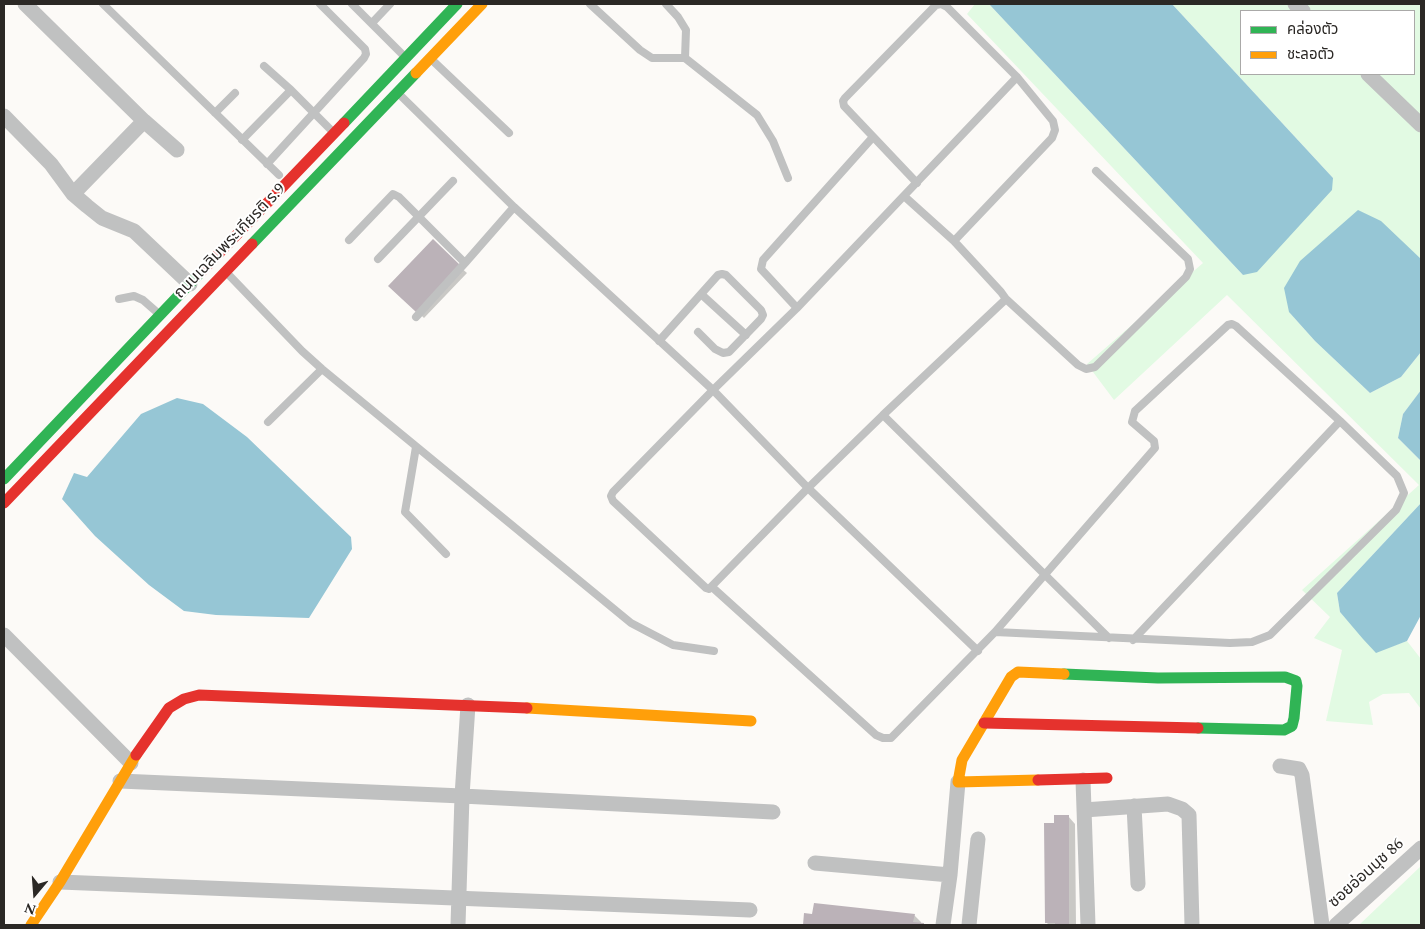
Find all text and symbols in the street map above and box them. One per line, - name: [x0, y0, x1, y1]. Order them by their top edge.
- legend: [1240, 10, 1415, 75]
- text: คล่องตัว: [1287, 18, 1338, 41]
- text: ชะลอตัว: [1287, 43, 1334, 66]
- street label: ถนนเฉลิมพระเกียรติ ร.9: [171, 181, 291, 303]
- street label: ซอยอ่อนนุช 86: [1326, 835, 1408, 913]
- north arrow: [10, 869, 60, 919]
- text: N: [22, 897, 39, 920]

